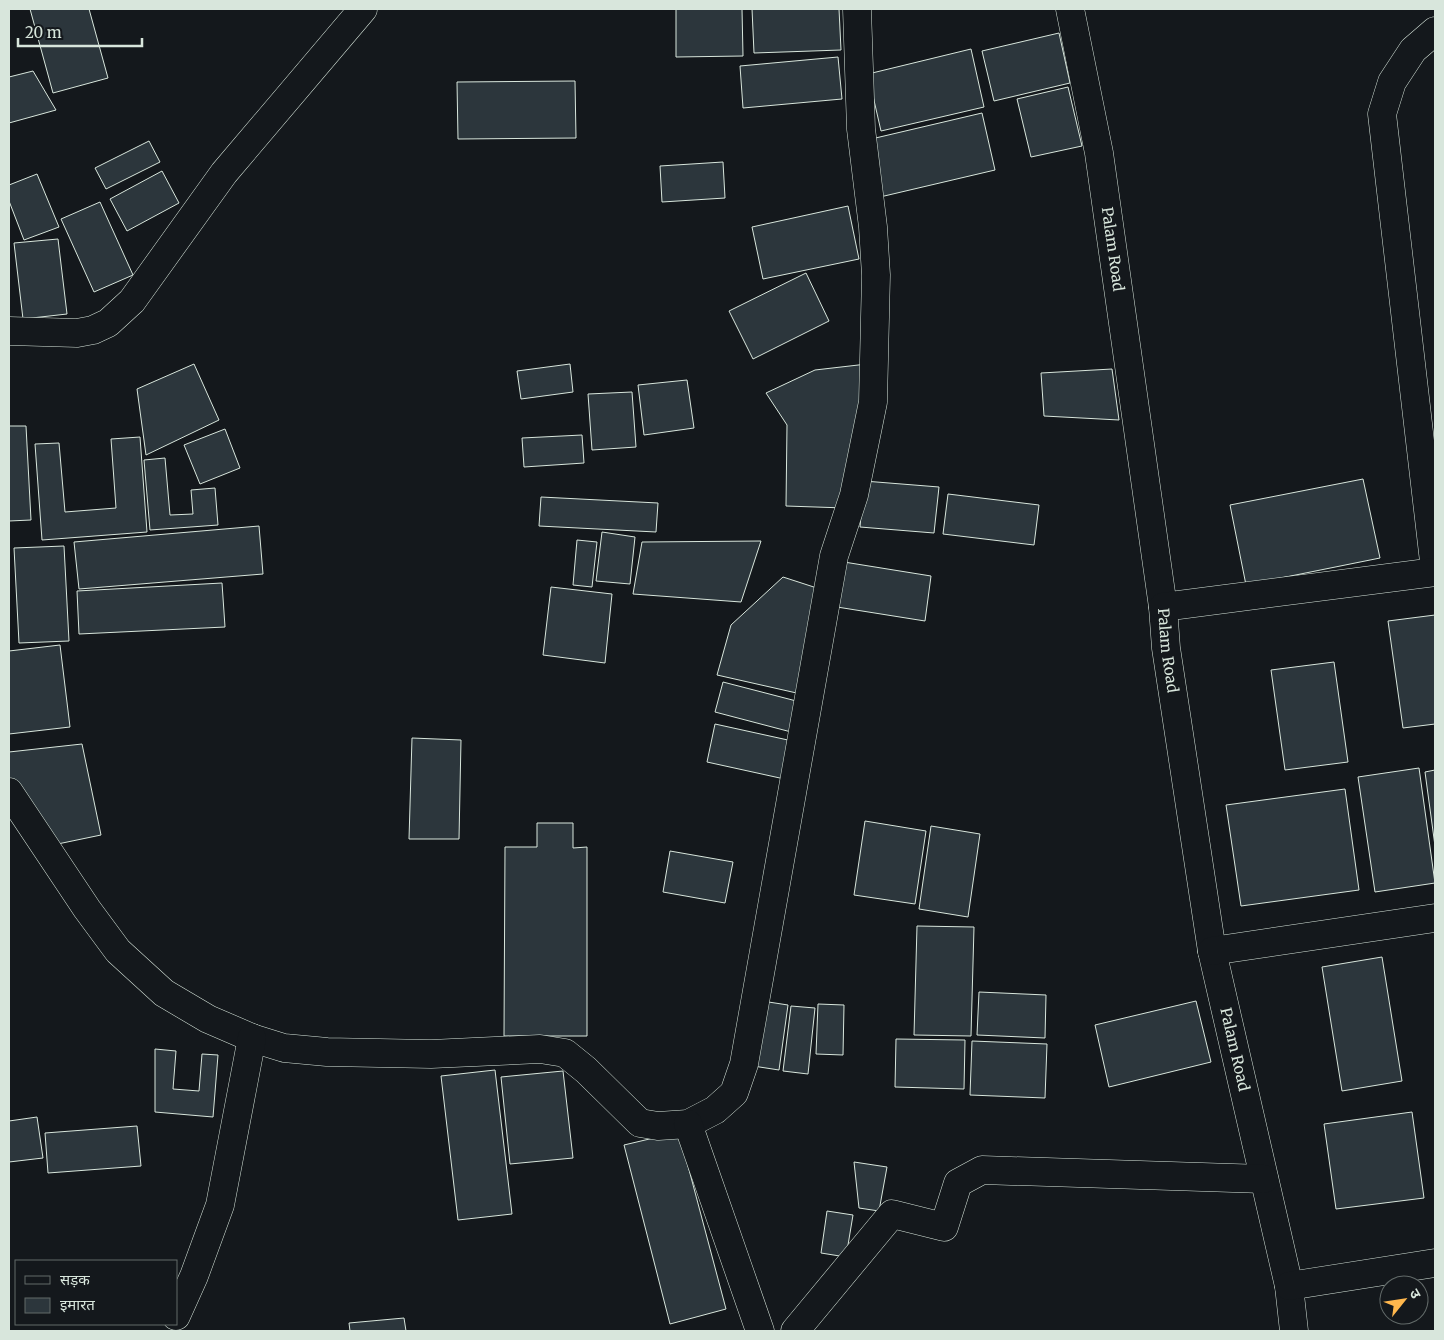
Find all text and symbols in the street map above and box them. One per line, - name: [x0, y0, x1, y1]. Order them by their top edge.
- scale bar: [18, 15, 141, 47]
- text: 20 m: [25, 23, 62, 42]
- street label: Palam Road: [1098, 206, 1128, 293]
- street label: Palam Road: [1154, 607, 1183, 694]
- street label: Palam Road: [1216, 1006, 1254, 1093]
- legend: [15, 1260, 178, 1325]
- text: सड़क: [60, 1270, 90, 1289]
- north arrow: [1379, 1275, 1429, 1325]
- text: उ: [1405, 1285, 1426, 1302]
- text: इमारत: [60, 1295, 95, 1314]

